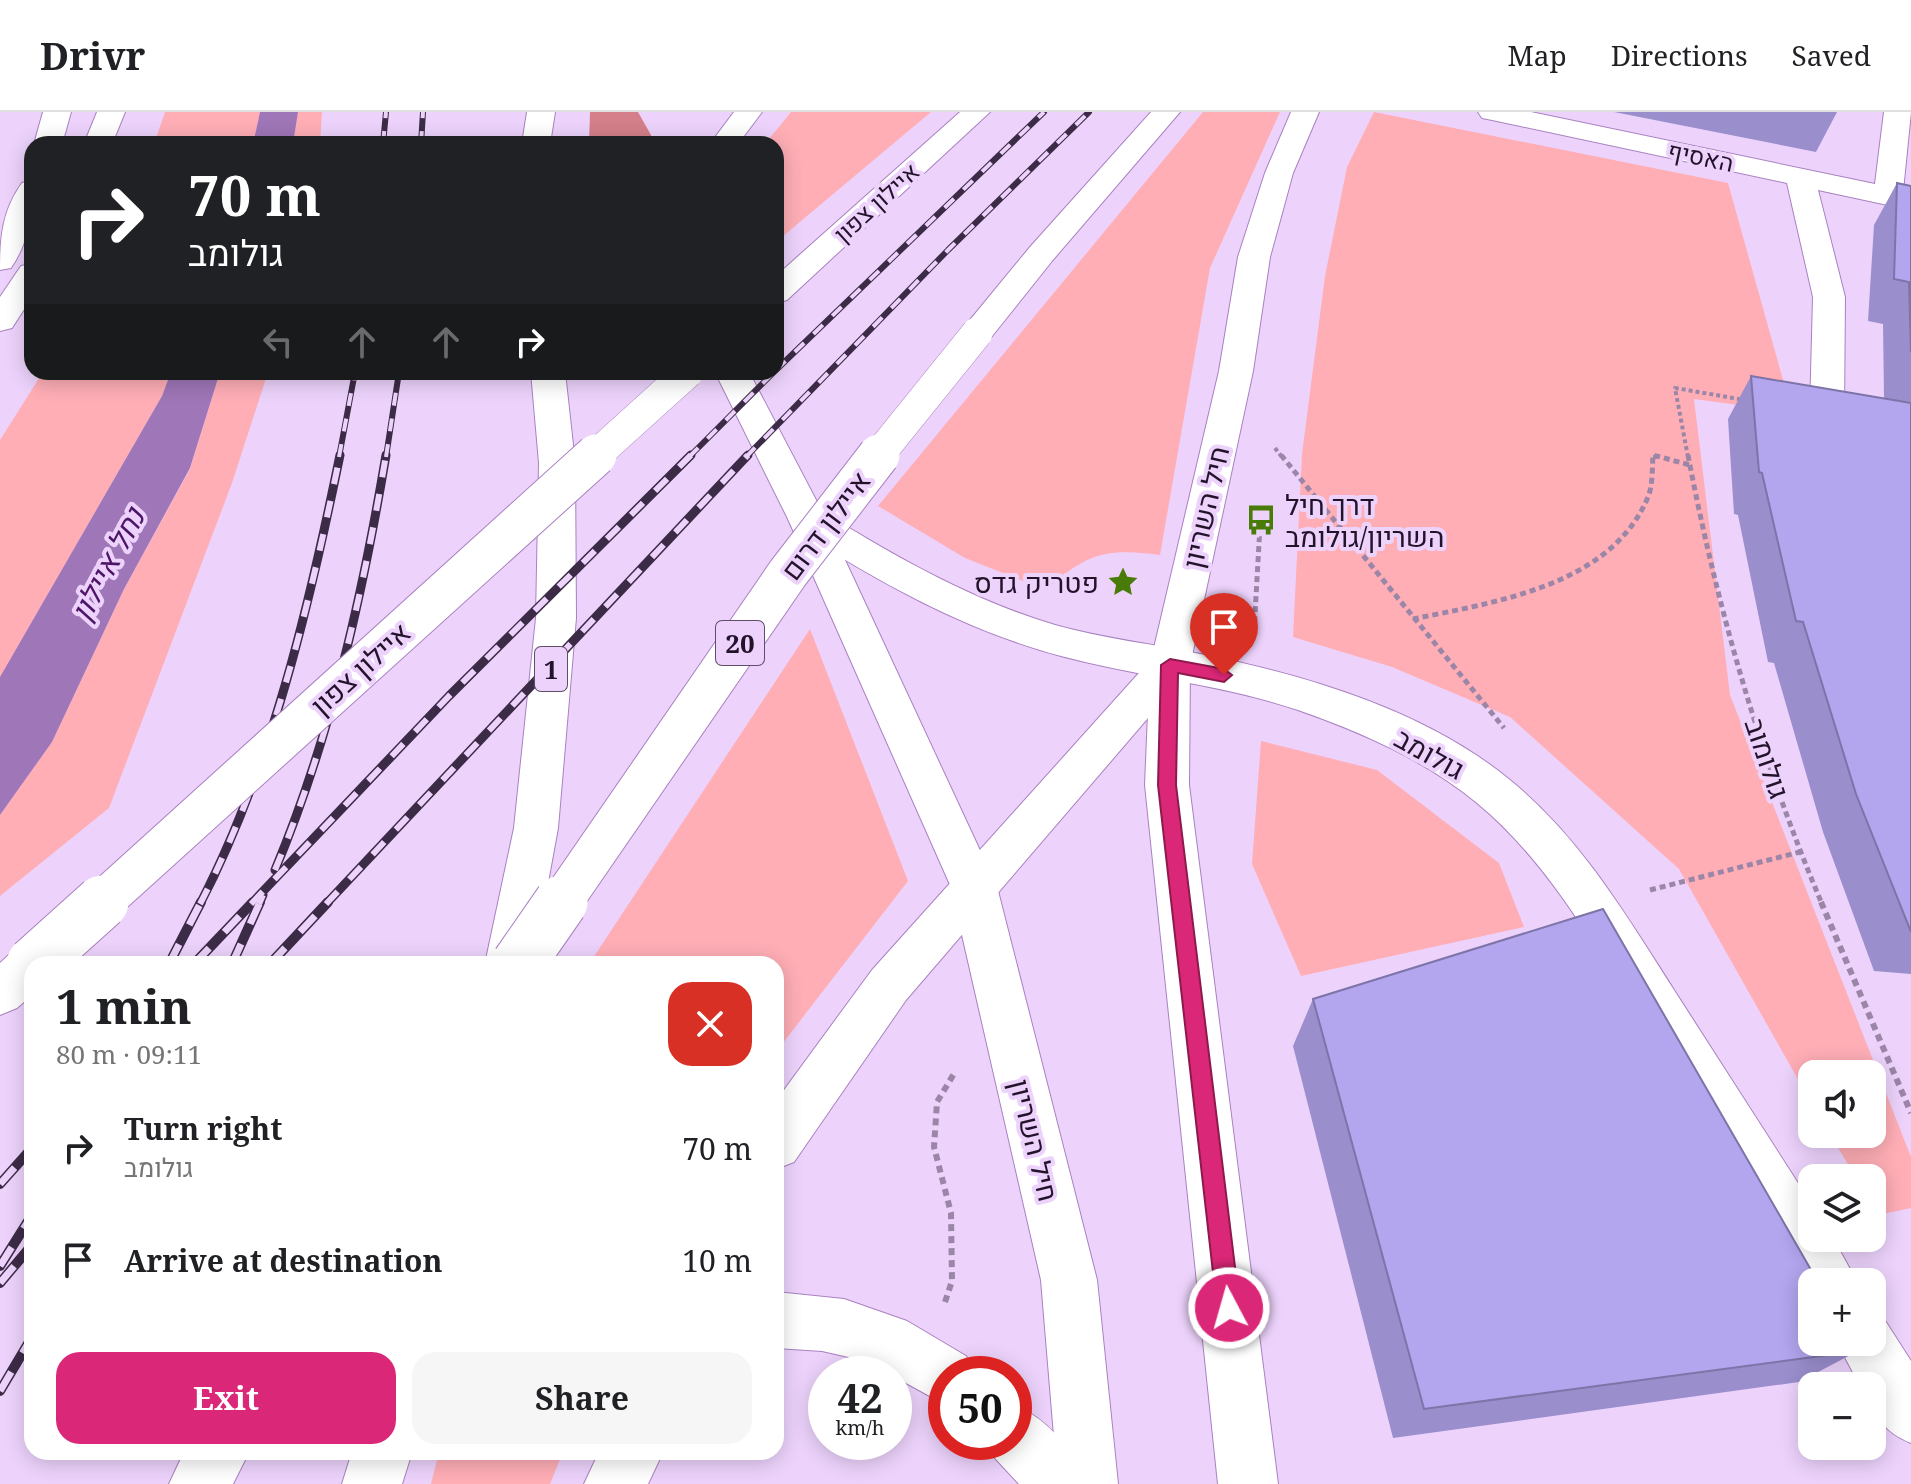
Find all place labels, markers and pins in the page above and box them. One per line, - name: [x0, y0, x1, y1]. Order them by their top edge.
- place label: דרך חיל השריון/גולומב: [1285, 485, 1445, 555]
- bus stop icon: דרך חיל השריון/גולומב: [1244, 503, 1278, 537]
- place label: פטריק גדס: [974, 563, 1099, 601]
- place icon: פטריק גדס: [1106, 565, 1140, 599]
- pin: [1190, 593, 1258, 675]

